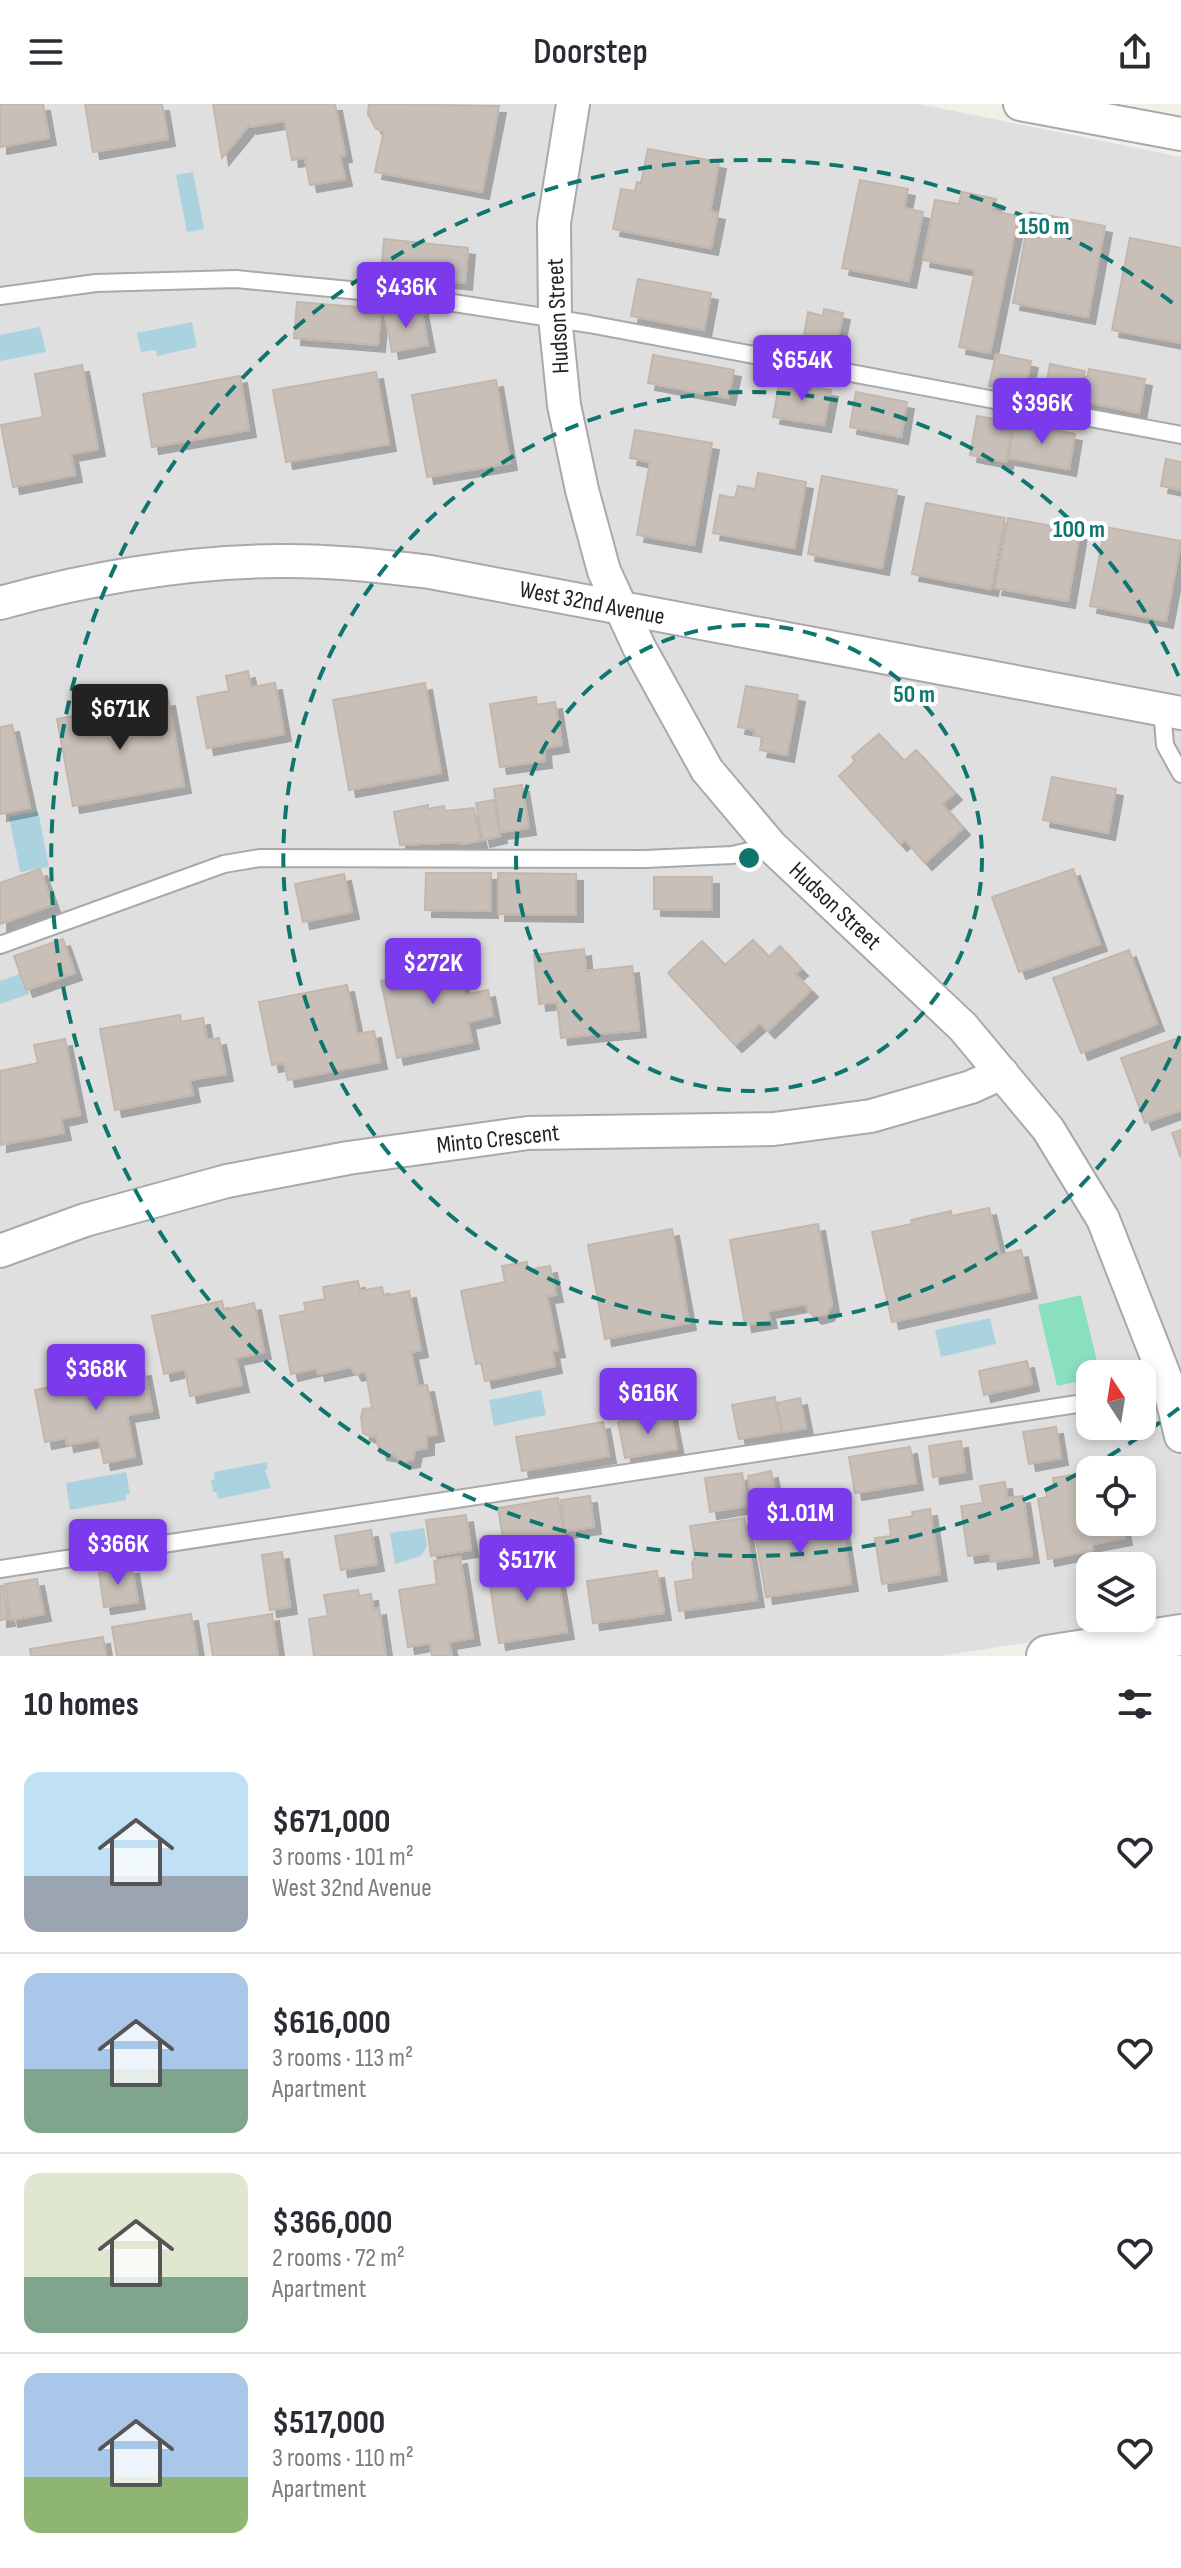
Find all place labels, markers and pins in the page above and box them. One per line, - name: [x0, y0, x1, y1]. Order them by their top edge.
- pin: $436K: [350, 262, 462, 330]
- pin: $654K: [746, 335, 858, 403]
- pin: $396K: [986, 378, 1098, 446]
- pin: $671K: [64, 684, 176, 752]
- centre of rings: [735, 844, 763, 872]
- pin: $272K: [377, 938, 489, 1006]
- pin: $368K: [40, 1344, 152, 1412]
- pin: $616K: [592, 1368, 704, 1436]
- pin: $1.01M: [735, 1488, 865, 1556]
- pin: $366K: [62, 1519, 174, 1587]
- pin: $517K: [471, 1535, 583, 1603]

